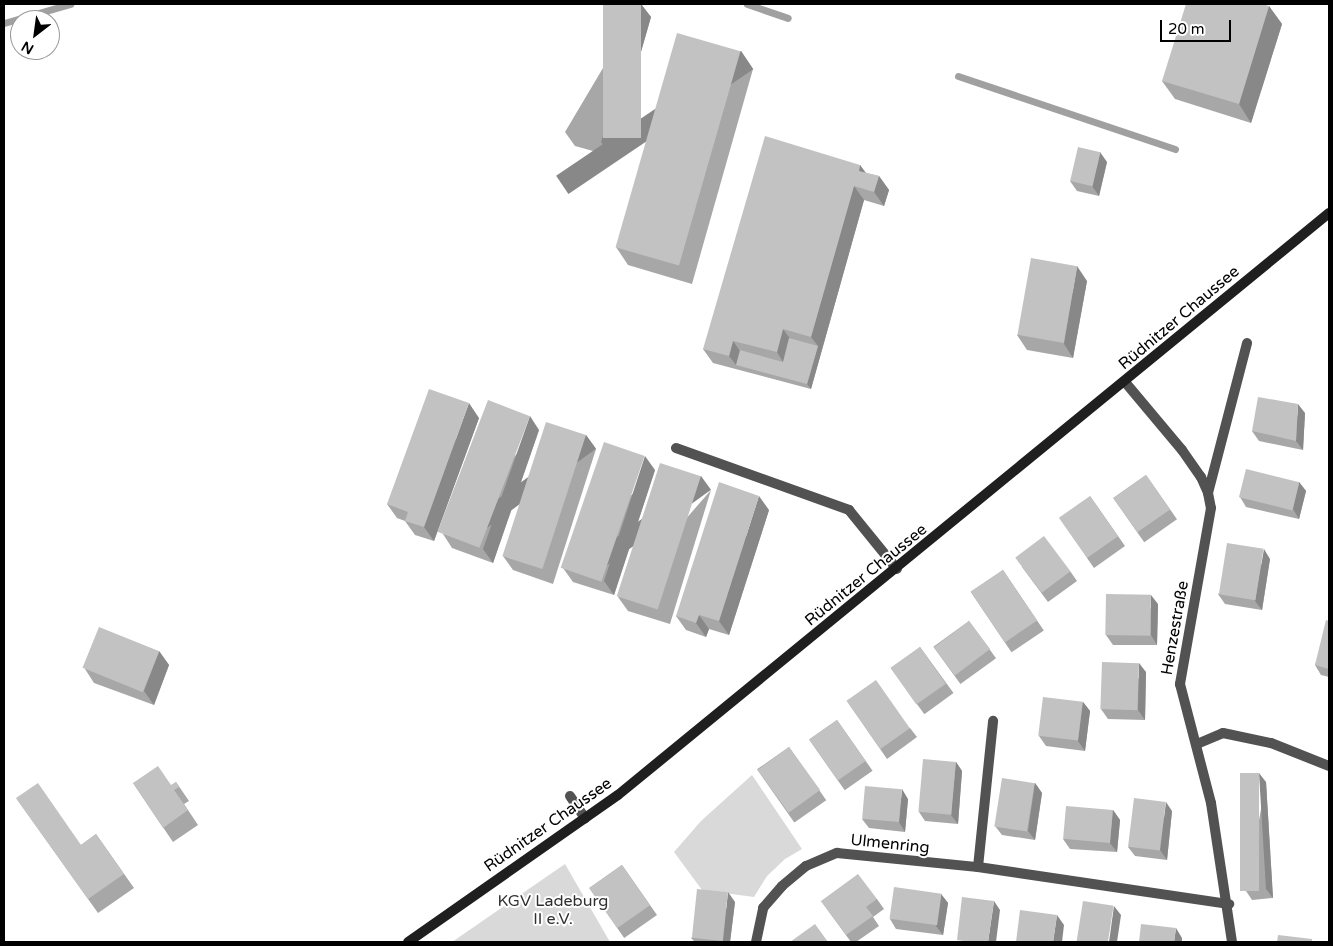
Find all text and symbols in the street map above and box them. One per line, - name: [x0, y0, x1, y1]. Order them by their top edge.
- north arrow: [10, 10, 60, 60]
- scale bar: [1163, 10, 1234, 42]
- text: 20 m: [1168, 20, 1205, 38]
- text: N: [19, 37, 37, 58]
- street label: Rüdnitzer Chaussee: [1115, 262, 1243, 374]
- street label: Rüdnitzer Chaussee: [801, 520, 931, 630]
- street label: Henzestraße: [1157, 579, 1193, 677]
- street label: Rüdnitzer Chaussee: [480, 774, 616, 876]
- street label: Ulmenring: [850, 830, 930, 858]
- park label: KGV Ladeburg II e.V.: [498, 891, 608, 929]

